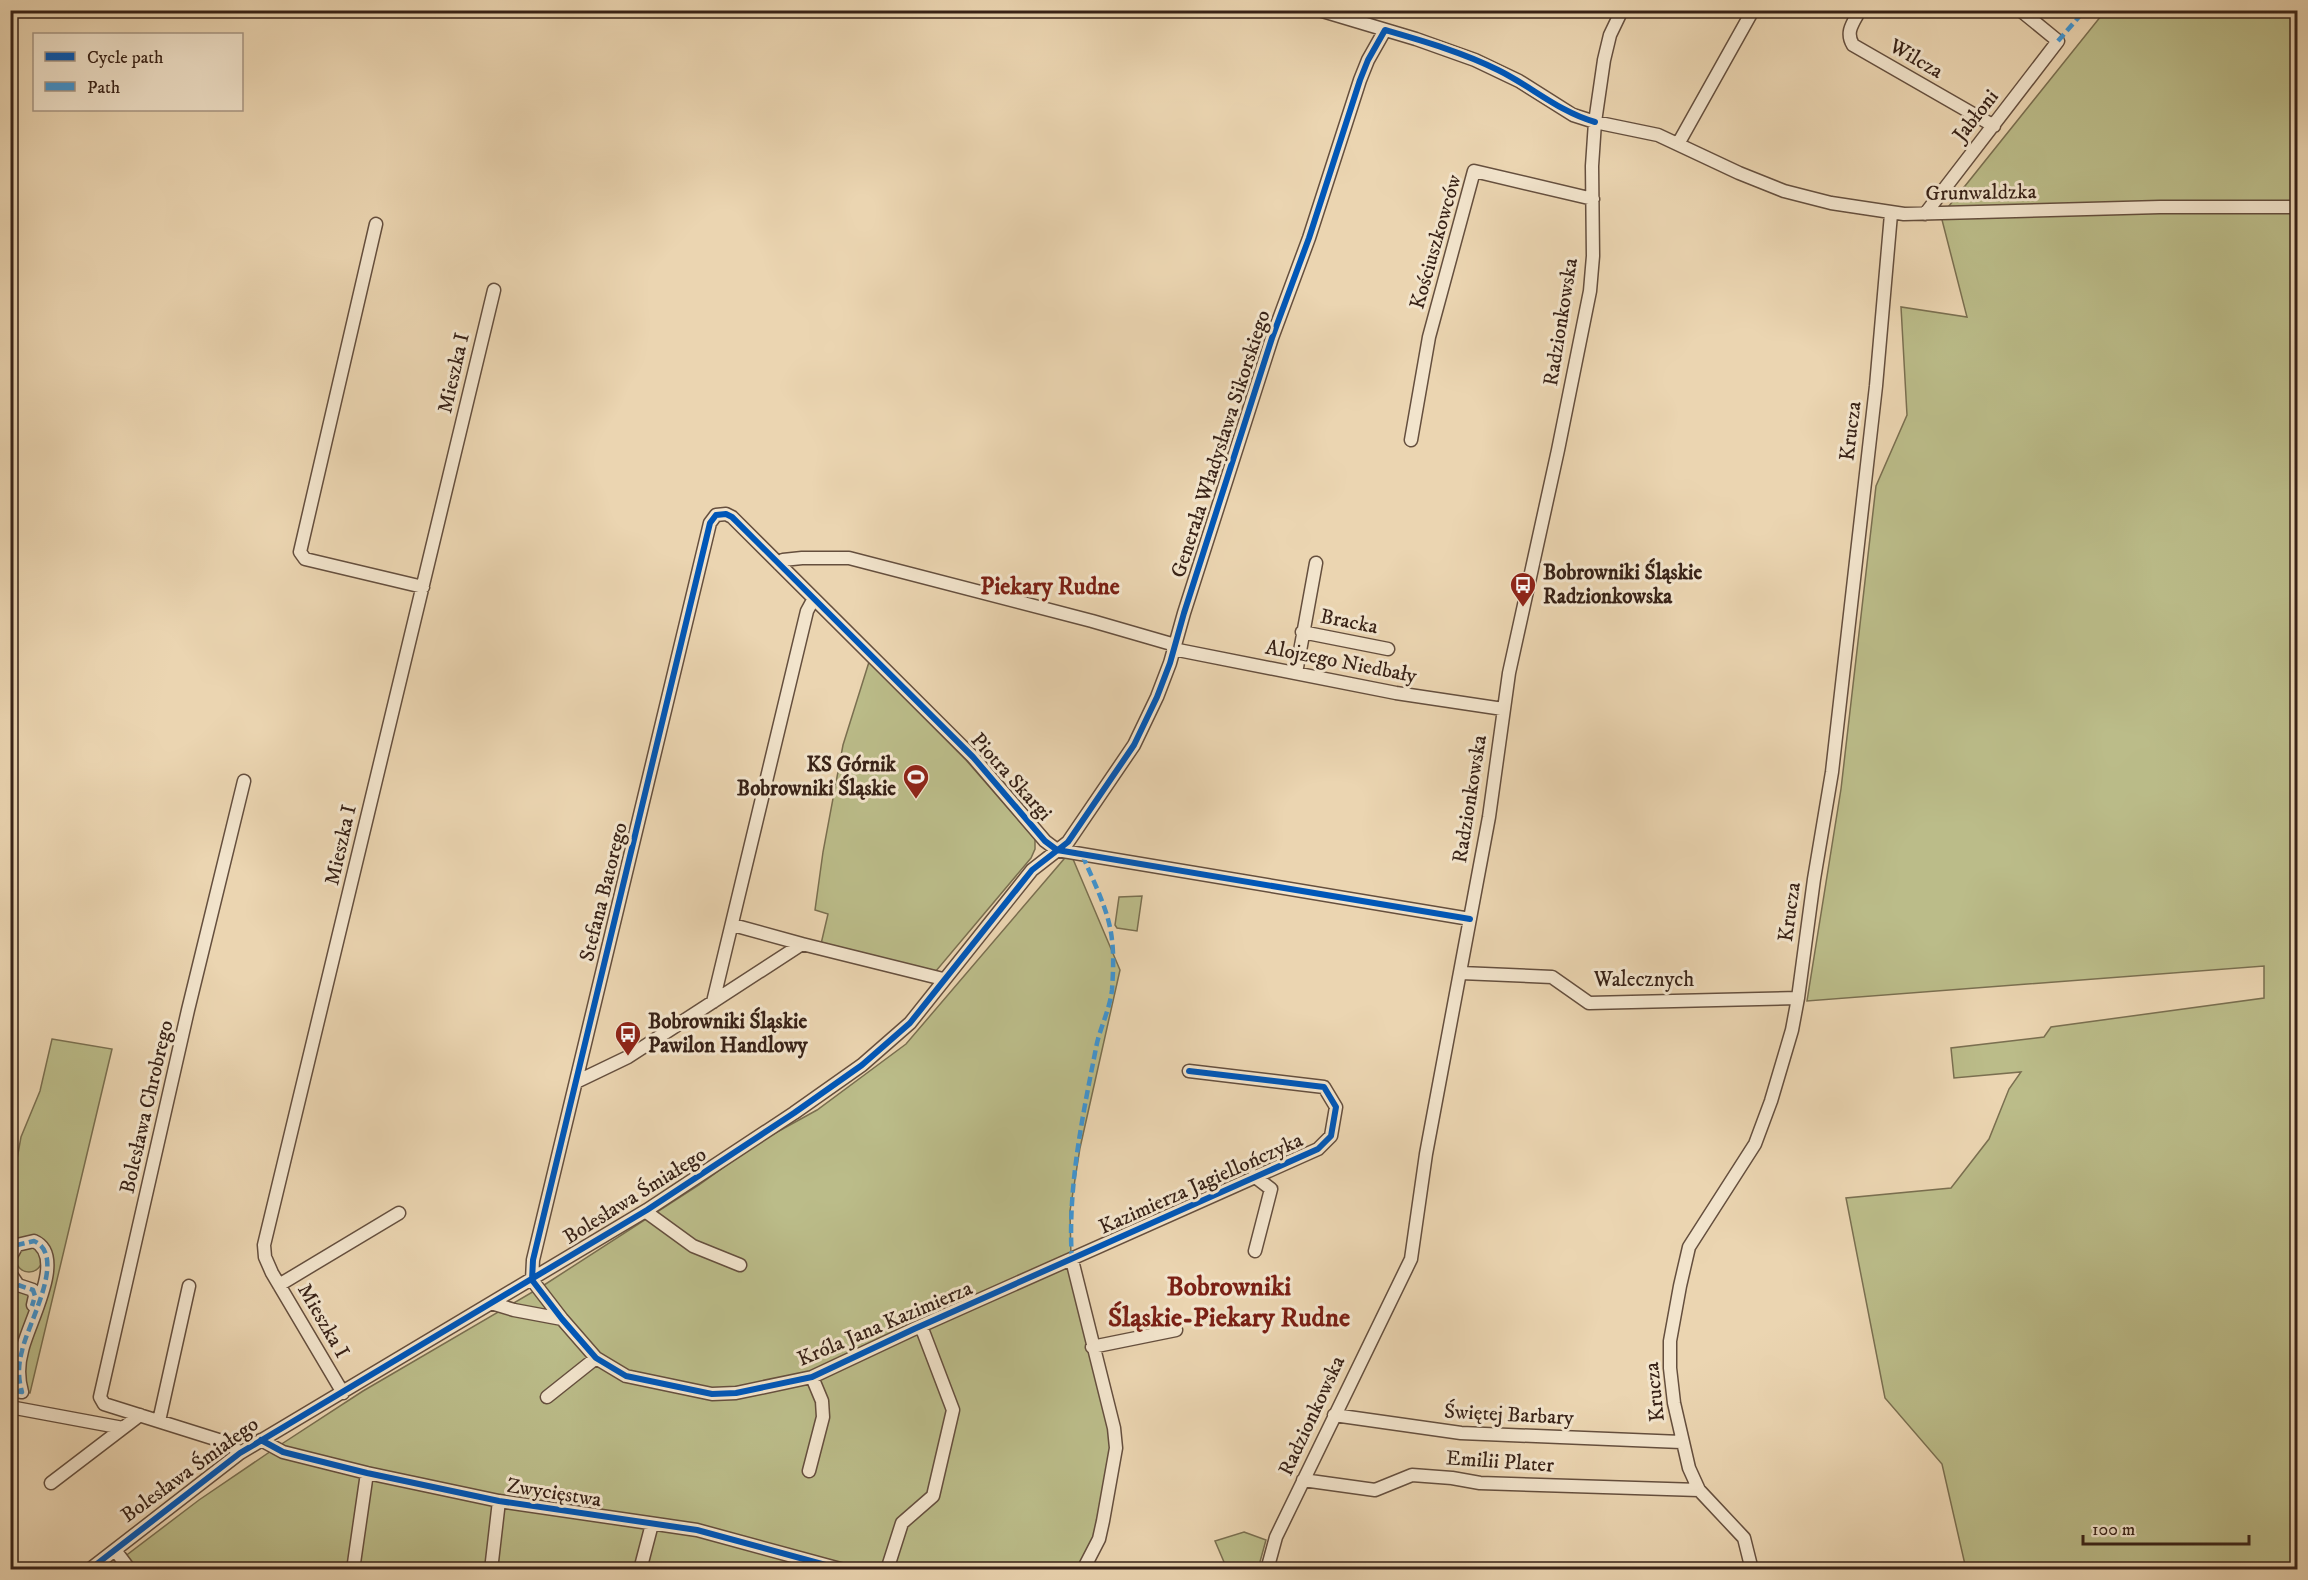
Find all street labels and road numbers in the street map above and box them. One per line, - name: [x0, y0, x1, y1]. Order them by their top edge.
- street label: Wilcza: [1884, 33, 1948, 85]
- street label: Jabłoni: [1946, 85, 2005, 149]
- street label: Kościuszkowców: [1404, 171, 1468, 312]
- street label: Grunwaldzka: [1925, 179, 2037, 207]
- street label: Radzionkowska: [1538, 256, 1584, 388]
- street label: Generała Władysława Sikorskiego: [1165, 307, 1277, 581]
- street label: Mieszka I: [432, 330, 476, 416]
- street label: Krucza: [1834, 400, 1868, 462]
- street label: Bracka: [1318, 604, 1380, 640]
- street label: Alojzego Niedbały: [1263, 635, 1420, 690]
- street label: Piotra Skargi: [965, 728, 1057, 826]
- street label: Radzionkowska: [1447, 733, 1493, 865]
- street label: Mieszka I: [319, 802, 363, 888]
- street label: Stefana Batorego: [574, 820, 634, 964]
- street label: Krucza: [1773, 881, 1807, 943]
- street label: Walecznych: [1593, 967, 1694, 993]
- street label: Bolesława Chrobrego: [114, 1018, 180, 1196]
- street label: Kazimierza Jagiellończyka: [1095, 1127, 1307, 1241]
- street label: Bolesława Śmiałego: [558, 1140, 711, 1250]
- street label: Króla Jana Kazimierza: [794, 1275, 976, 1373]
- street label: Mieszka I: [291, 1279, 355, 1363]
- street label: Radzionkowska: [1273, 1352, 1351, 1480]
- street label: Krucza: [1639, 1361, 1671, 1423]
- street label: Świętej Barbary: [1443, 1397, 1576, 1431]
- street label: Bolesława Śmiałego: [115, 1410, 264, 1529]
- street label: Emilii Plater: [1445, 1445, 1555, 1479]
- street label: Zwycięstwa: [505, 1473, 603, 1513]

